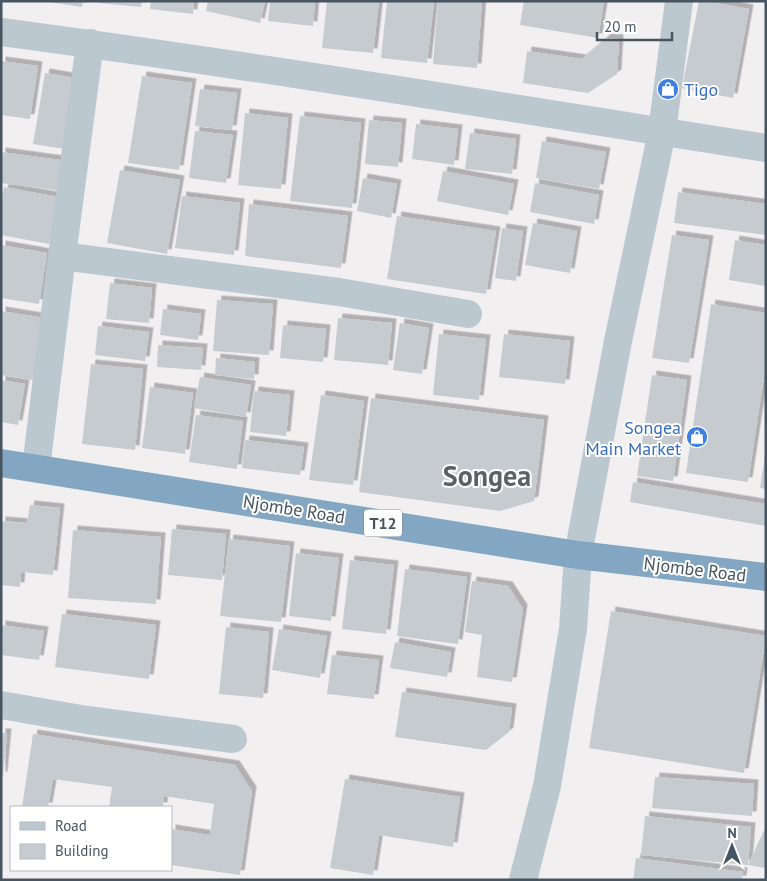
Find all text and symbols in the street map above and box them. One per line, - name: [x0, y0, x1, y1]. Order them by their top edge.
- scale bar: [597, 10, 672, 42]
- text: 20 m: [604, 17, 637, 36]
- shop icon: Tigo: [656, 77, 680, 101]
- place label: Tigo: [684, 78, 718, 101]
- place label: Songea Main Market: [585, 416, 681, 460]
- shop icon: Songea Main Market: [685, 425, 709, 449]
- district label: Songea: [443, 457, 531, 494]
- street label: Njombe Road: [241, 490, 347, 528]
- road number: T12: [364, 509, 402, 536]
- street label: Njombe Road: [642, 551, 748, 587]
- legend: [10, 806, 172, 871]
- text: Road: [55, 816, 87, 835]
- north arrow: [707, 821, 757, 871]
- text: N: [727, 824, 737, 842]
- text: Building: [55, 841, 109, 860]

